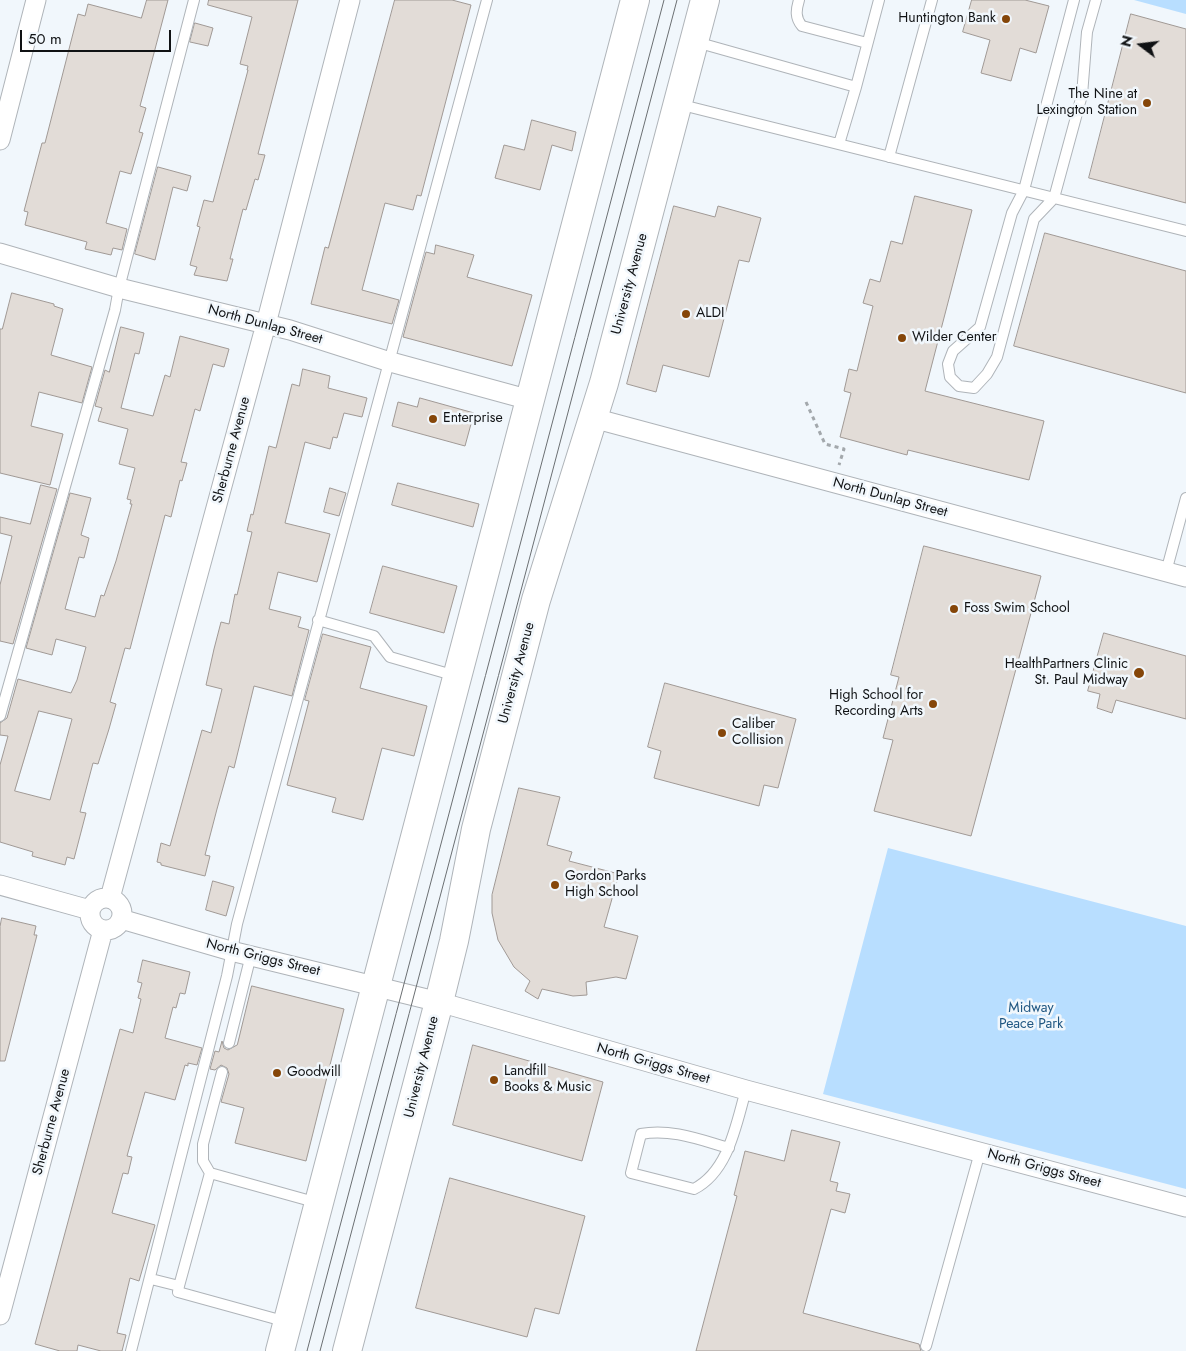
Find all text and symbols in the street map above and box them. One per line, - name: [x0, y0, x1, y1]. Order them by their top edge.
- place label: Huntington Bank: [898, 11, 996, 27]
- marker: Huntington Bank: [1000, 13, 1012, 25]
- scale bar: [22, 20, 174, 52]
- north arrow: [1116, 20, 1166, 70]
- text: 50 m: [28, 28, 62, 50]
- text: N: [1115, 33, 1138, 49]
- place label: The Nine at Lexington Station: [1037, 87, 1137, 120]
- marker: The Nine at Lexington Station: [1141, 97, 1153, 109]
- street label: University Avenue: [608, 231, 652, 337]
- street label: North Dunlap Street: [206, 302, 324, 348]
- place label: ALDI: [696, 306, 724, 322]
- marker: ALDI: [680, 308, 692, 320]
- place label: Wilder Center: [912, 330, 996, 346]
- marker: Wilder Center: [896, 332, 908, 344]
- street label: Sherburne Avenue: [210, 395, 254, 505]
- place label: Enterprise: [443, 411, 503, 427]
- marker: Enterprise: [427, 413, 439, 425]
- street label: North Dunlap Street: [831, 475, 949, 521]
- place label: Foss Swim School: [964, 601, 1070, 617]
- marker: Foss Swim School: [948, 603, 960, 615]
- street label: University Avenue: [495, 620, 539, 726]
- place label: HealthPartners Clinic St. Paul Midway: [1005, 657, 1128, 690]
- marker: HealthPartners Clinic St. Paul Midway: [1132, 666, 1146, 680]
- place label: High School for Recording Arts: [829, 688, 923, 720]
- marker: High School for Recording Arts: [927, 698, 939, 710]
- place label: Caliber Collision: [732, 717, 784, 750]
- marker: Caliber Collision: [716, 727, 728, 739]
- place label: Gordon Parks High School: [565, 869, 646, 902]
- marker: Gordon Parks High School: [549, 879, 561, 891]
- street label: North Griggs Street: [204, 936, 322, 980]
- park label: Midway Peace Park: [999, 1001, 1063, 1034]
- street label: University Avenue: [401, 1014, 443, 1120]
- street label: North Griggs Street: [595, 1040, 711, 1088]
- place label: Landfill Books & Music: [504, 1064, 591, 1096]
- place label: Goodwill: [287, 1065, 341, 1081]
- street label: Sherburne Avenue: [30, 1067, 74, 1177]
- marker: Goodwill: [271, 1067, 283, 1079]
- marker: Landfill Books & Music: [488, 1074, 500, 1086]
- street label: North Griggs Street: [985, 1146, 1103, 1192]

